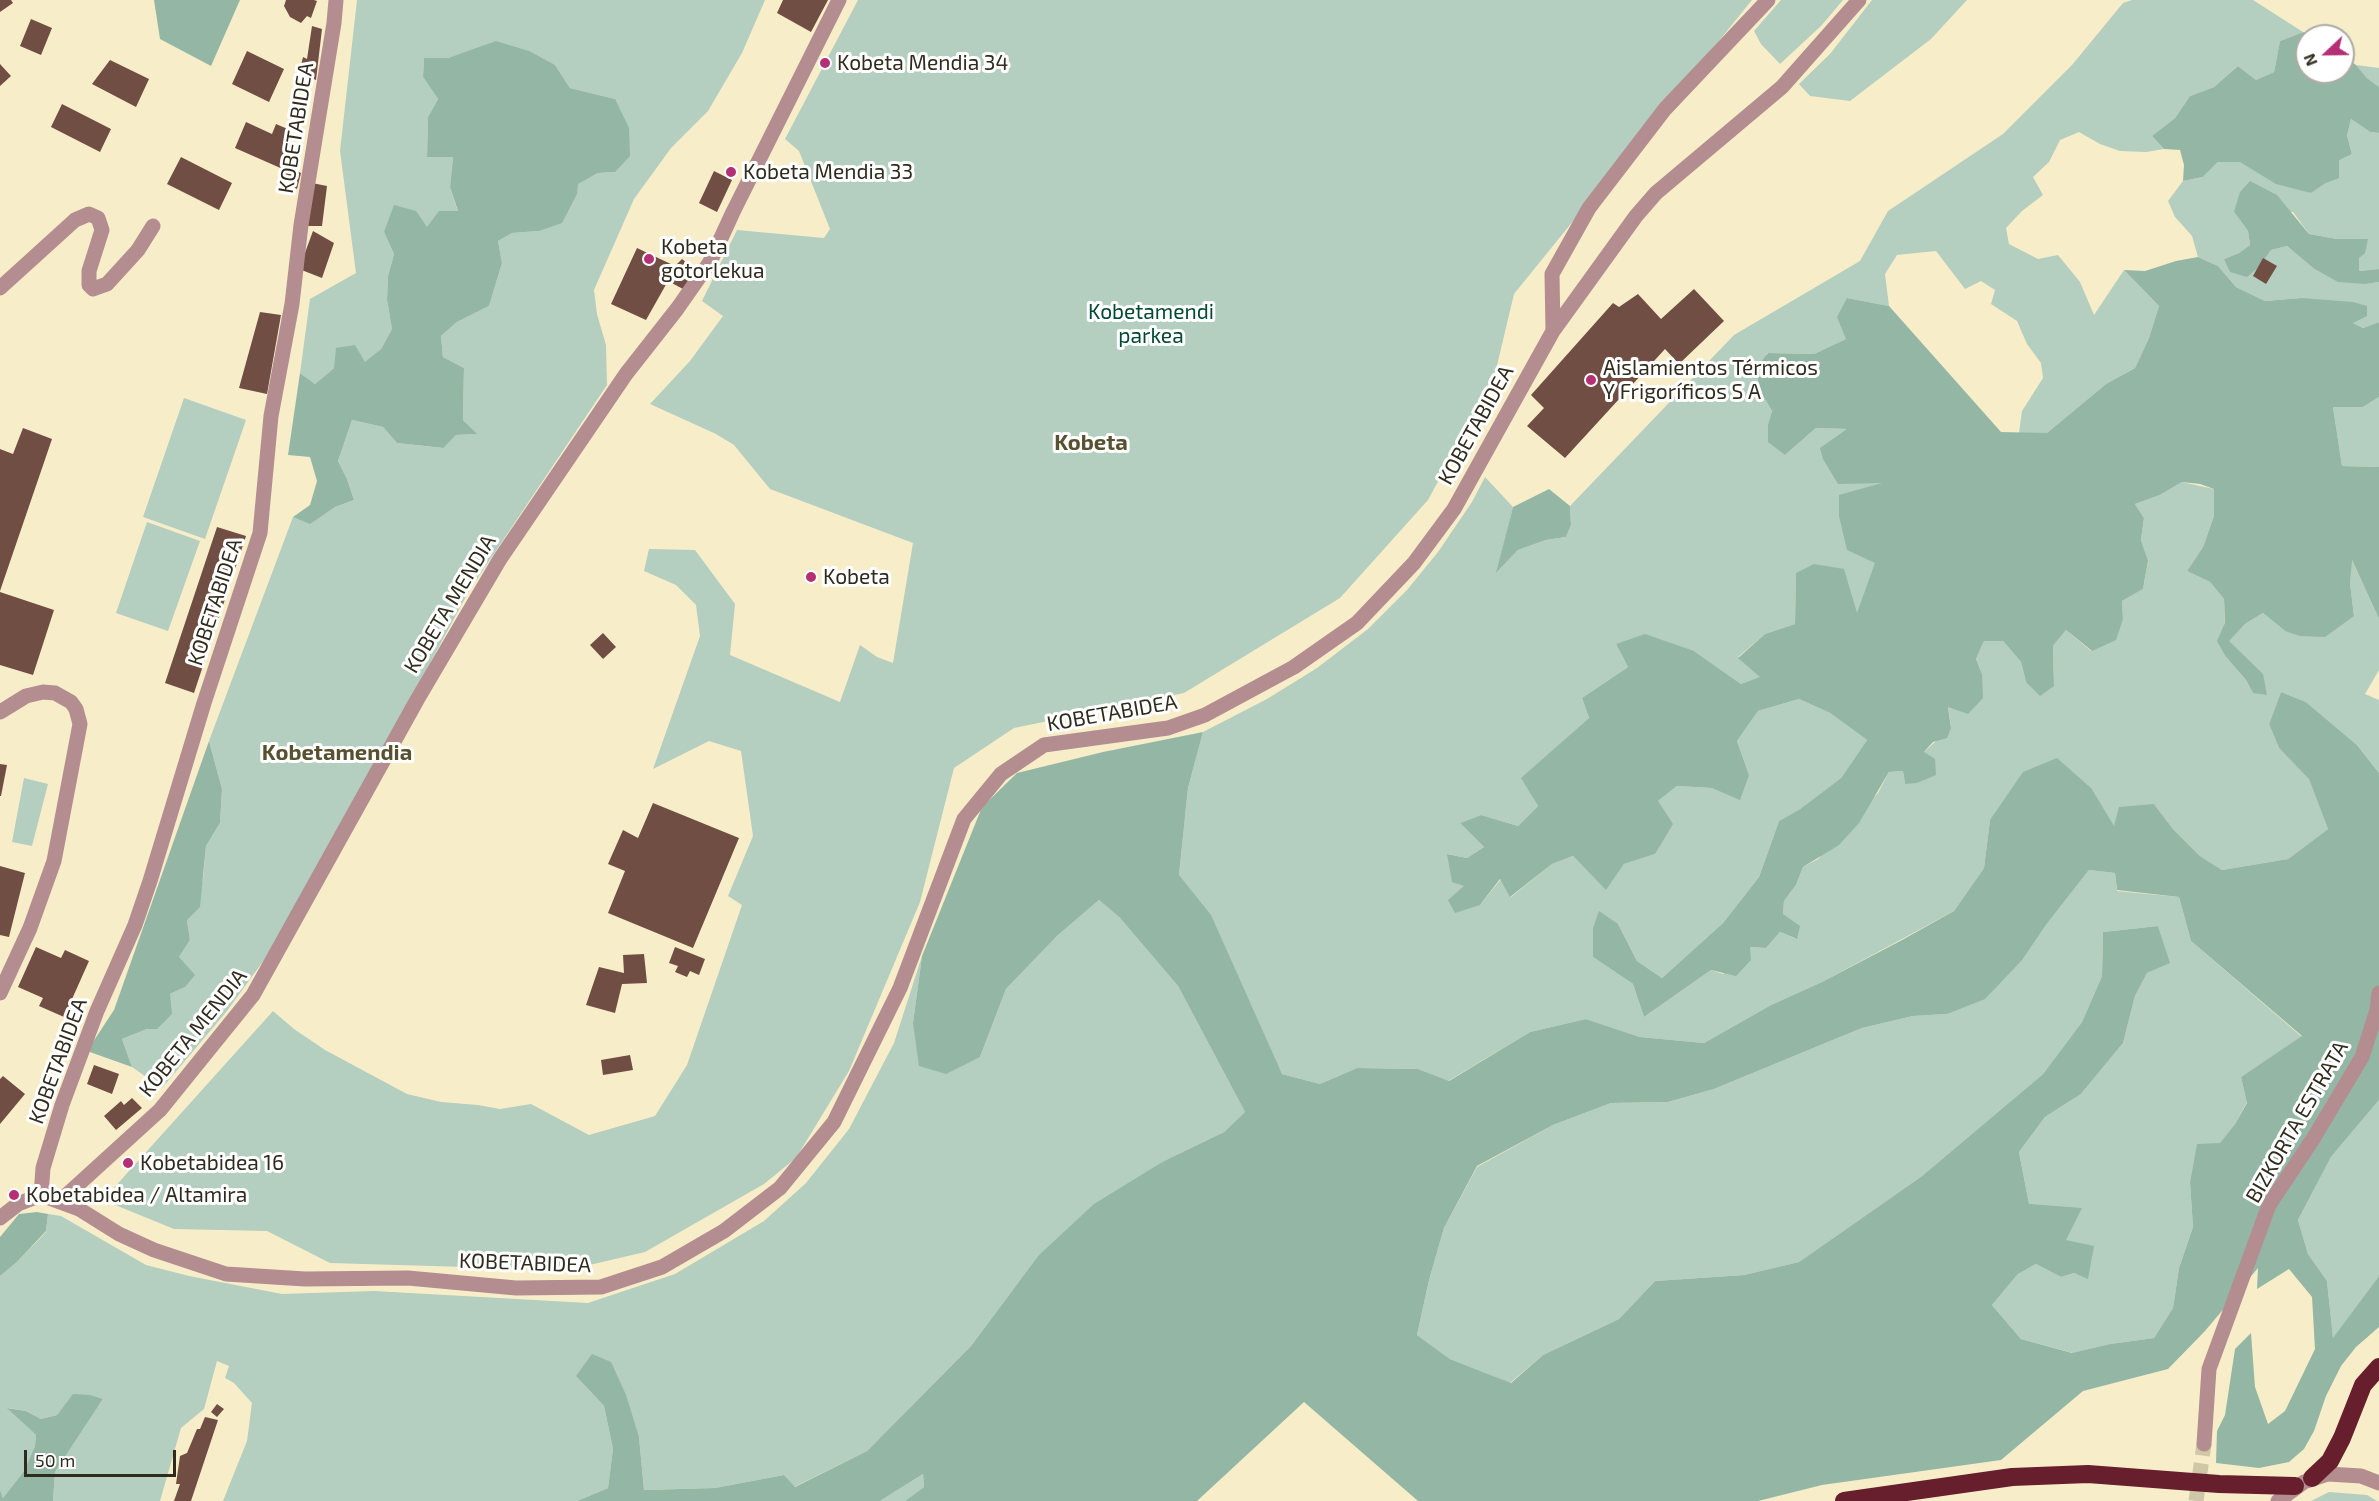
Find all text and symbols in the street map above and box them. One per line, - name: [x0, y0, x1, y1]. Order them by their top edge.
- north arrow: [2295, 24, 2355, 84]
- place label: Kobeta Mendia 34: [837, 50, 1008, 76]
- text: N: [2299, 51, 2321, 69]
- marker: Kobeta Mendia 34: [818, 56, 832, 70]
- street label: KOBETABIDEA: [273, 61, 319, 195]
- place label: Kobeta Mendia 33: [743, 159, 913, 185]
- marker: Kobeta Mendia 33: [724, 165, 738, 179]
- place label: Kobeta gotorlekua: [661, 234, 765, 284]
- marker: Kobeta gotorlekua: [642, 252, 656, 266]
- park label: Kobetamendi parkea: [1088, 299, 1214, 349]
- place label: Aislamientos Térmicos Y Frigoríficos S A: [1603, 355, 1818, 405]
- street label: KOBETABIDEA: [1433, 361, 1519, 489]
- marker: Aislamientos Térmicos Y Frigoríficos S A: [1584, 373, 1598, 387]
- district label: Kobeta: [1054, 430, 1128, 456]
- street label: KOBETA MENDIA: [399, 530, 501, 678]
- street label: KOBETABIDEA: [183, 535, 247, 669]
- place label: Kobeta: [823, 564, 890, 590]
- marker: Kobeta: [804, 570, 818, 584]
- street label: KOBETABIDEA: [1045, 689, 1179, 737]
- district label: Kobetamendia: [262, 740, 412, 766]
- street label: KOBETA MENDIA: [134, 964, 252, 1102]
- street label: KOBETABIDEA: [24, 995, 92, 1127]
- street label: BIZKORTA ESTRATA: [2240, 1037, 2354, 1207]
- place label: Kobetabidea 16: [140, 1150, 284, 1176]
- marker: Kobetabidea 16: [121, 1156, 135, 1170]
- place label: Kobetabidea / Altamira: [26, 1182, 247, 1208]
- marker: Kobetabidea / Altamira: [7, 1188, 21, 1202]
- street label: KOBETABIDEA: [459, 1248, 591, 1278]
- scale bar: [27, 1438, 178, 1476]
- text: 50 m: [35, 1449, 75, 1471]

